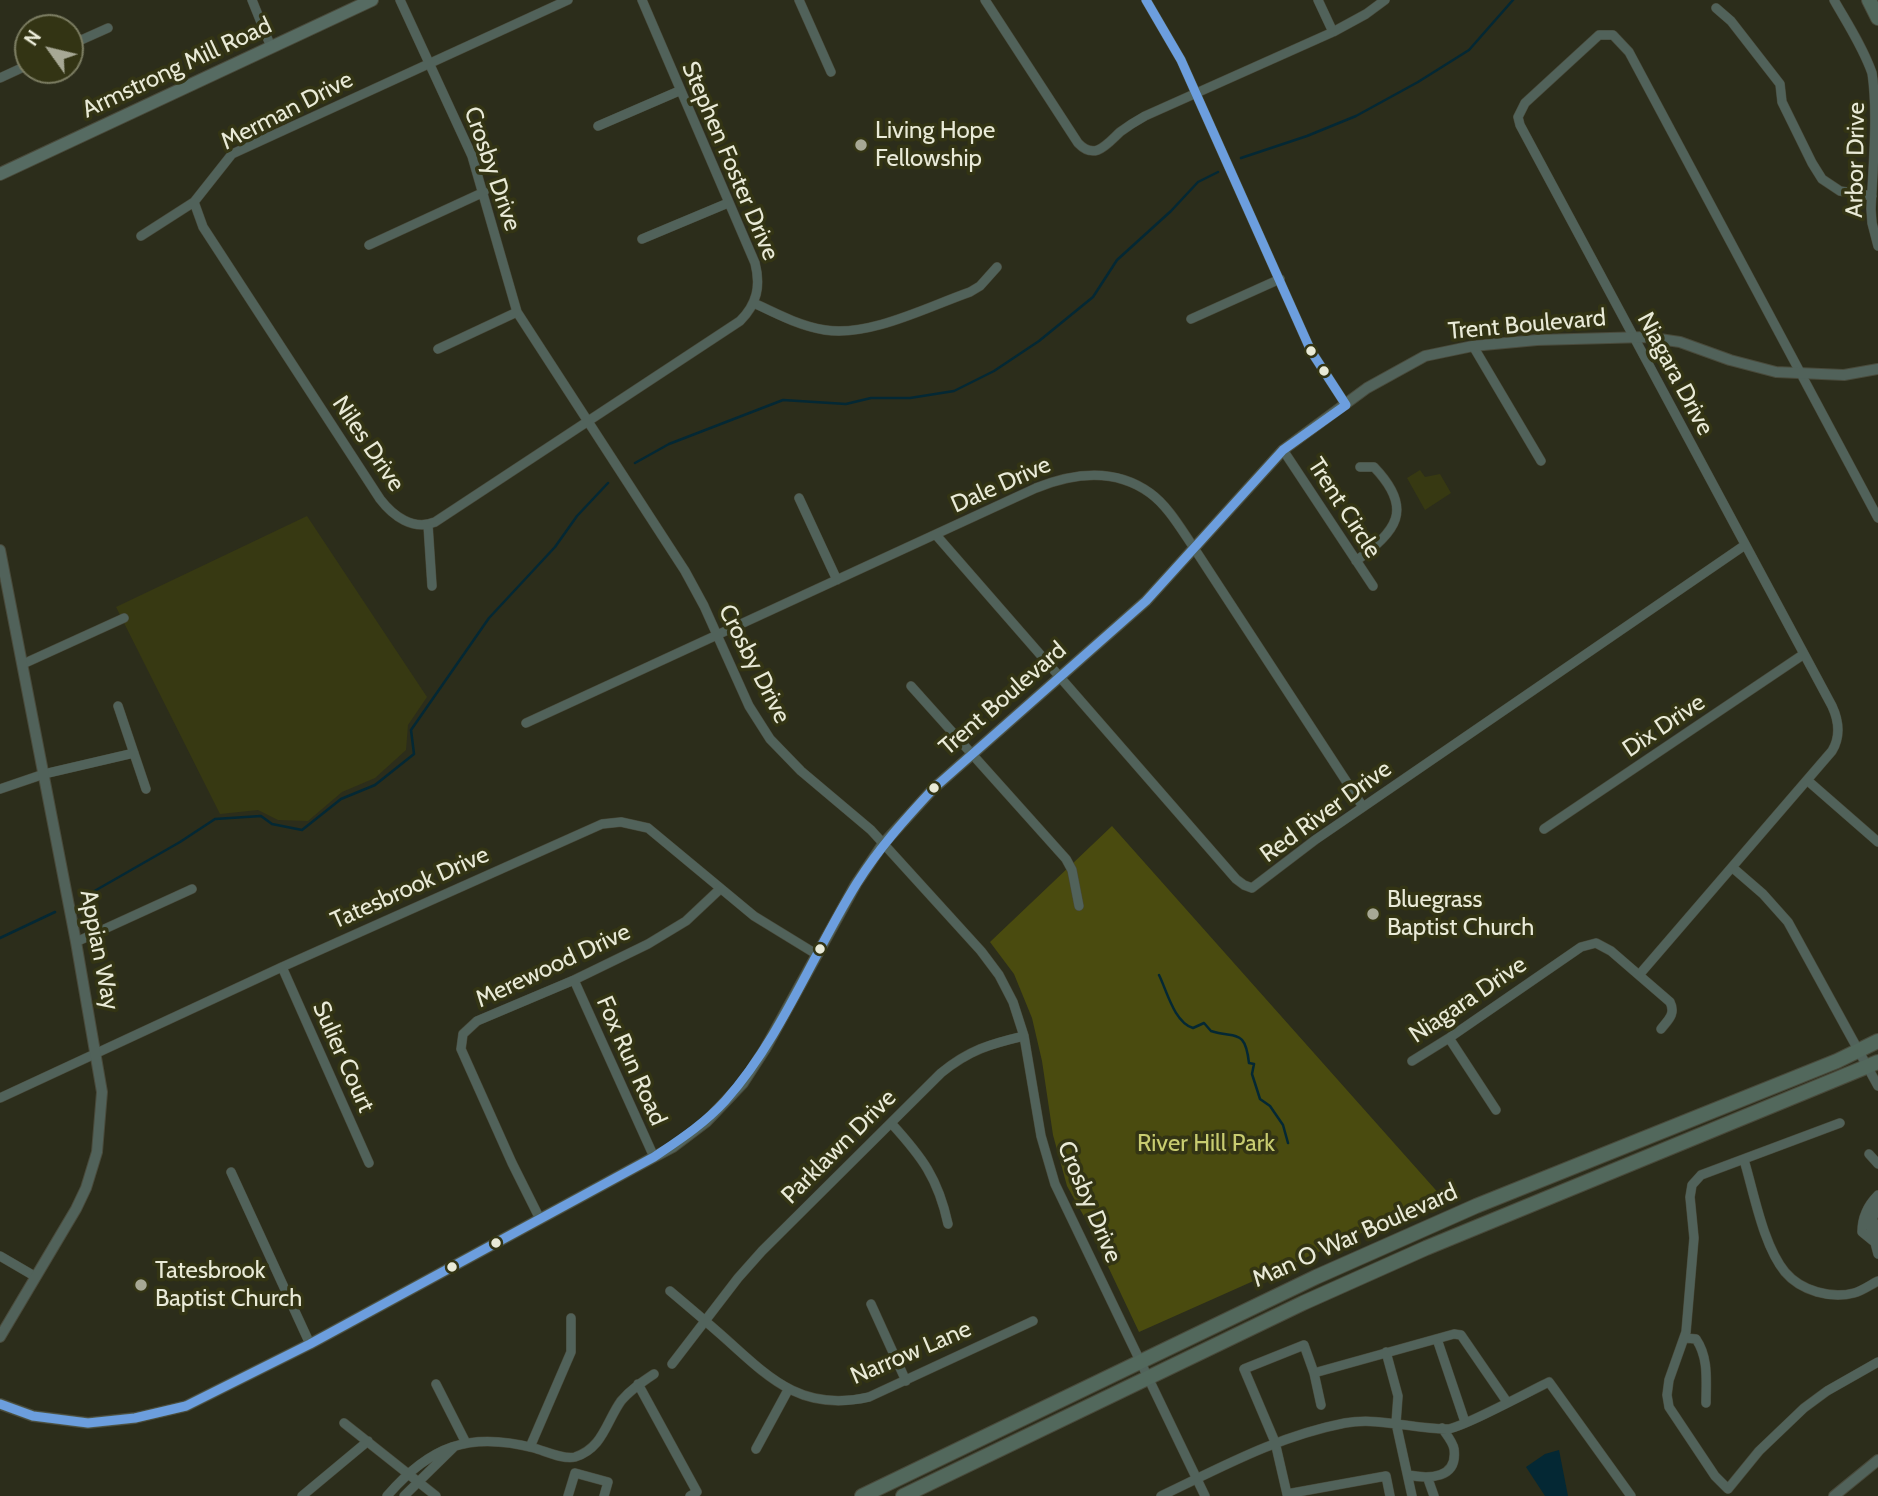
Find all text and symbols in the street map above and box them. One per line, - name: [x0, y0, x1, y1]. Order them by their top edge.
- street label: Armstrong Mill Road: [78, 11, 276, 125]
- north arrow: [14, 14, 84, 84]
- text: N: [20, 26, 46, 50]
- street label: Stephen Foster Drive: [675, 57, 785, 265]
- street label: Merman Drive: [216, 65, 358, 157]
- street label: Arbor Drive: [1841, 102, 1871, 218]
- street label: Crosby Drive: [457, 103, 527, 235]
- place label: Living Hope Fellowship: [875, 117, 995, 173]
- marker: Living Hope Fellowship: [853, 137, 869, 153]
- street label: Trent Boulevard: [1447, 304, 1607, 346]
- street label: Niagara Drive: [1631, 308, 1719, 440]
- unlabelled marker: [1304, 344, 1318, 358]
- unlabelled marker: [1317, 364, 1331, 378]
- street label: Niles Drive: [326, 391, 410, 497]
- street label: Dale Drive: [947, 450, 1055, 520]
- street label: Trent Circle: [1301, 453, 1387, 563]
- street label: Crosby Drive: [712, 600, 796, 728]
- street label: Trent Boulevard: [934, 636, 1072, 762]
- street label: Dix Drive: [1617, 688, 1711, 764]
- street label: Red River Drive: [1255, 755, 1397, 869]
- unlabelled marker: [927, 781, 941, 795]
- street label: Tatesbrook Drive: [327, 840, 493, 936]
- place label: Bluegrass Baptist Church: [1387, 886, 1534, 942]
- street label: Appian Way: [73, 887, 125, 1013]
- marker: Bluegrass Baptist Church: [1365, 906, 1381, 922]
- street label: Merewood Drive: [471, 918, 635, 1014]
- unlabelled marker: [813, 942, 827, 956]
- street label: Niagara Drive: [1404, 950, 1532, 1050]
- street label: Fox Run Road: [590, 992, 672, 1130]
- street label: Sulier Court: [306, 997, 380, 1117]
- street label: Parklawn Drive: [776, 1084, 902, 1210]
- park label: River Hill Park: [1137, 1130, 1275, 1158]
- street label: Crosby Drive: [1050, 1137, 1128, 1267]
- street label: Man O War Boulevard: [1248, 1178, 1462, 1294]
- unlabelled marker: [489, 1236, 503, 1250]
- place label: Tatesbrook Baptist Church: [155, 1257, 302, 1313]
- unlabelled marker: [445, 1260, 459, 1274]
- marker: Tatesbrook Baptist Church: [133, 1277, 149, 1293]
- street label: Narrow Lane: [846, 1315, 976, 1391]

